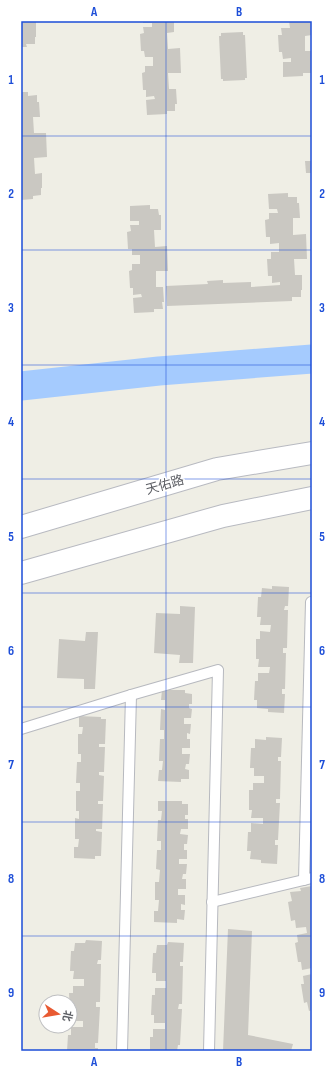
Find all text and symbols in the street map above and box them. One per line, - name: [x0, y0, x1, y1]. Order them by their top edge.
- text: A: [90, 4, 98, 20]
- text: B: [236, 4, 242, 20]
- text: 1: [8, 72, 14, 88]
- text: 1: [319, 72, 325, 88]
- text: 2: [8, 186, 14, 202]
- text: 2: [319, 186, 325, 202]
- text: 3: [8, 300, 14, 316]
- text: 3: [319, 300, 325, 316]
- text: 4: [8, 414, 14, 430]
- text: 4: [319, 414, 325, 430]
- street label: 天佑路: [144, 472, 186, 498]
- text: 5: [8, 529, 14, 545]
- text: 5: [319, 529, 325, 545]
- text: 6: [8, 643, 14, 659]
- text: 6: [319, 643, 325, 659]
- text: 7: [8, 757, 14, 773]
- text: 7: [319, 757, 325, 773]
- text: 8: [8, 871, 14, 887]
- text: 8: [319, 871, 325, 887]
- text: 9: [8, 985, 14, 1001]
- text: 9: [319, 985, 325, 1001]
- north arrow: [38, 994, 78, 1034]
- text: 北: [60, 1009, 75, 1023]
- text: A: [90, 1054, 98, 1070]
- text: B: [236, 1054, 242, 1070]

